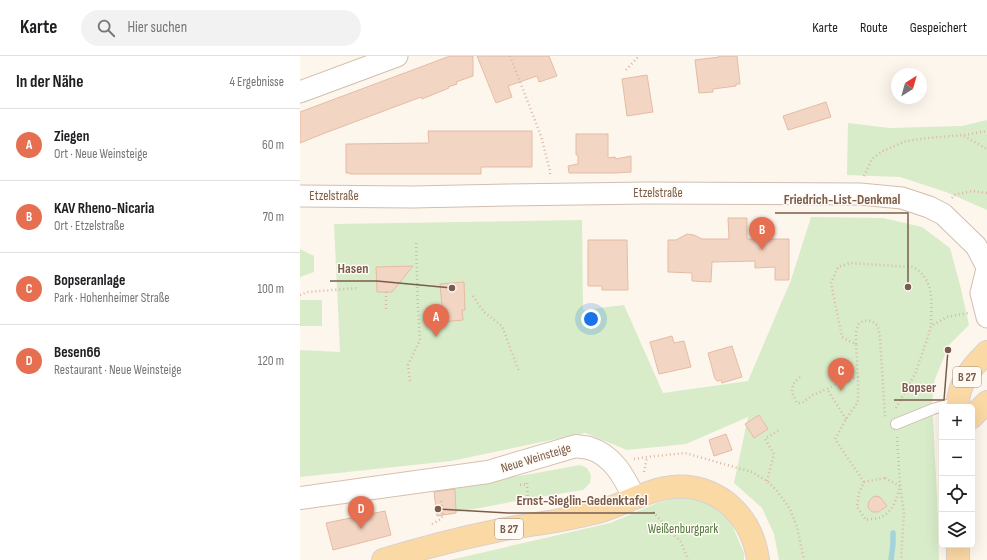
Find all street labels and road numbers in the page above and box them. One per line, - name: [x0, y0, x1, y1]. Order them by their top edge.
- street label: Etzelstraße: [633, 185, 683, 201]
- street label: Etzelstraße: [309, 188, 359, 204]
- road number: B 27: [953, 367, 981, 387]
- street label: Neue Weinsteige: [499, 440, 573, 476]
- road number: B 27: [495, 519, 523, 539]

